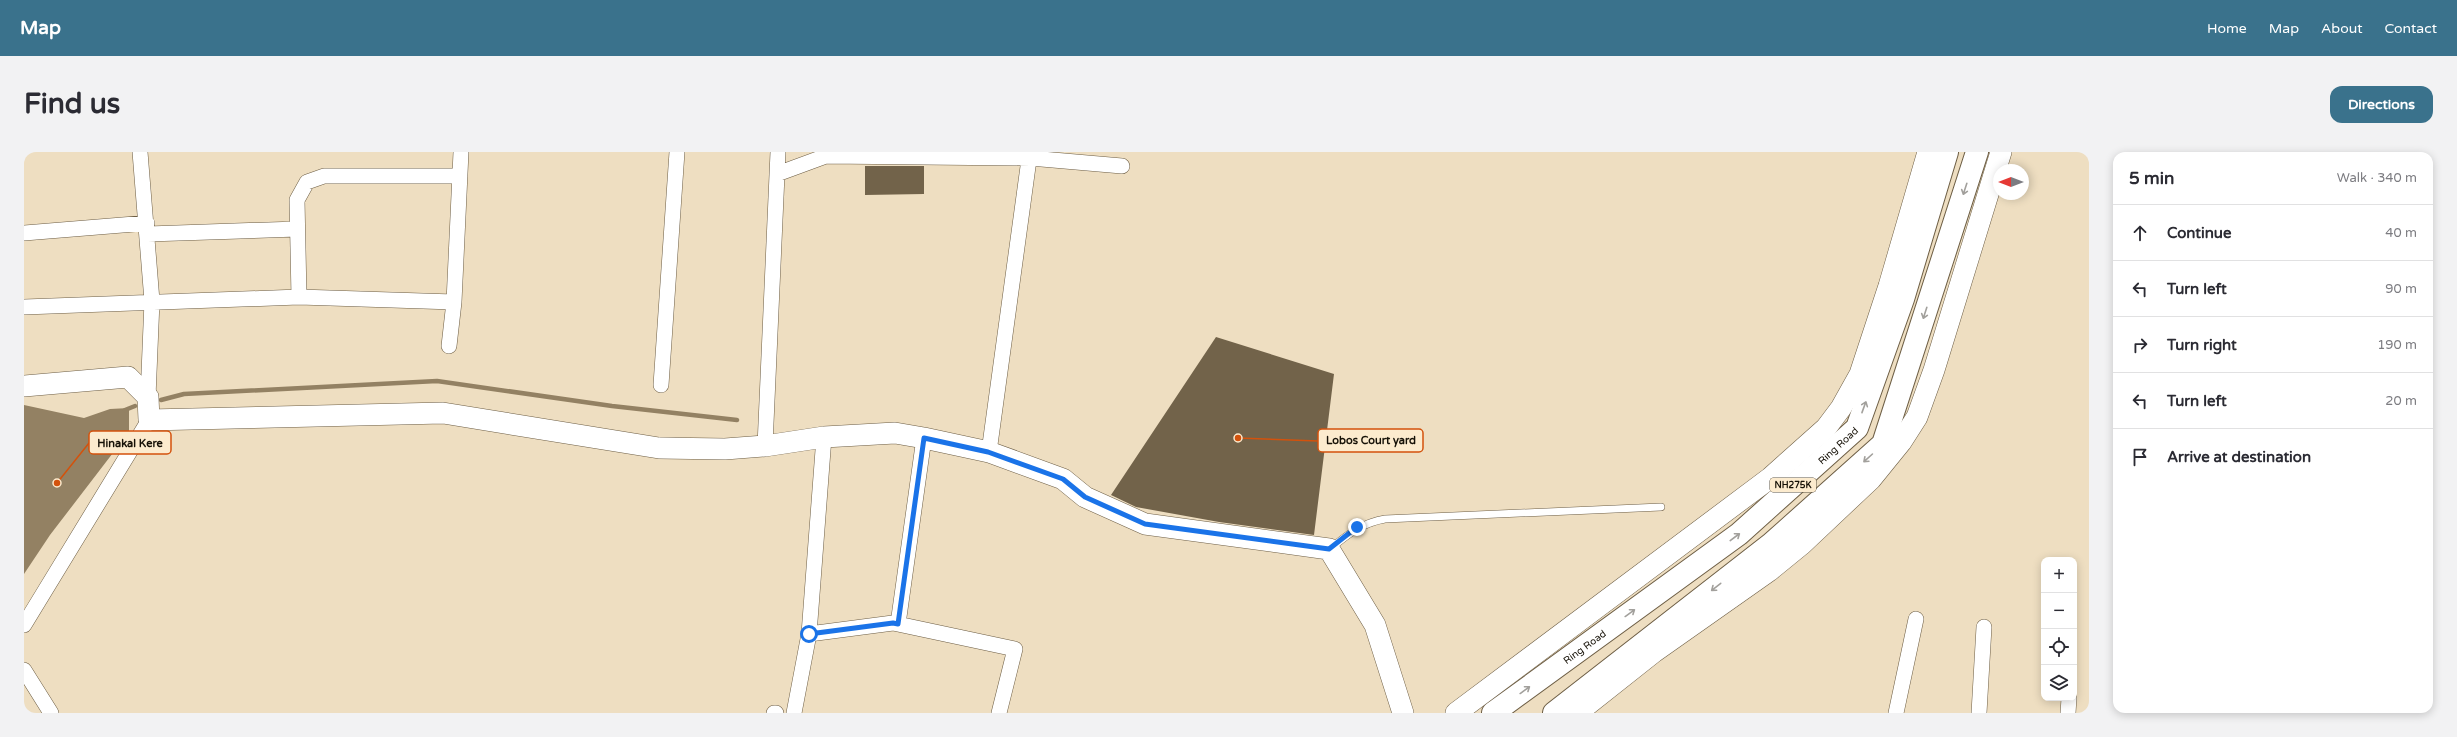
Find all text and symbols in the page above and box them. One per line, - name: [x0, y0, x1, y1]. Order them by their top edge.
- text: Map: [20, 17, 61, 39]
- text: Home: [2207, 20, 2247, 37]
- text: Map: [2269, 20, 2299, 37]
- text: About: [2321, 20, 2363, 37]
- text: Contact: [2385, 20, 2437, 37]
- button: Directions: [2330, 86, 2433, 123]
- text: Find us: [24, 87, 120, 121]
- north arrow: [1993, 164, 2029, 200]
- text: 5 min: [2129, 168, 2174, 189]
- text: Walk · 340 m: [2337, 170, 2417, 186]
- one-way arrow: [1961, 182, 1968, 195]
- icon: ahead: [2129, 222, 2151, 244]
- text: Continue: [2167, 224, 2231, 242]
- text: 40 m: [2385, 225, 2417, 241]
- icon: left: [2129, 278, 2151, 300]
- text: Turn left: [2167, 280, 2227, 298]
- text: 90 m: [2385, 281, 2417, 297]
- one-way arrow: [1921, 306, 1928, 319]
- icon: right: [2129, 334, 2151, 356]
- text: Turn right: [2167, 336, 2237, 354]
- text: 190 m: [2377, 337, 2417, 353]
- icon: left: [2129, 390, 2151, 412]
- text: Turn left: [2167, 392, 2227, 410]
- text: 20 m: [2385, 393, 2417, 409]
- one-way arrow: [1861, 401, 1869, 413]
- street label: Ring Road: [1816, 425, 1861, 467]
- callout: Lobos Court yard: [1318, 429, 1423, 452]
- callout: Hinakal Kere: [89, 431, 171, 454]
- text: Lobos Court yard: [1326, 434, 1416, 448]
- text: Hinakal Kere: [97, 437, 163, 450]
- icon: arrive: [2129, 446, 2151, 468]
- text: Arrive at destination: [2167, 448, 2311, 466]
- one-way arrow: [1863, 453, 1873, 462]
- road number: NH275K: [1770, 478, 1816, 492]
- route end: [1348, 518, 1366, 536]
- one-way arrow: [1729, 532, 1740, 541]
- map controls: [2041, 557, 2077, 701]
- button: +: [2041, 557, 2077, 593]
- one-way arrow: [1711, 583, 1722, 592]
- button: −: [2041, 593, 2077, 629]
- one-way arrow: [1624, 609, 1635, 617]
- route start: [800, 625, 818, 643]
- street label: Ring Road: [1561, 628, 1609, 667]
- button: locate: [2041, 629, 2077, 665]
- button: layers: [2041, 665, 2077, 701]
- one-way arrow: [1519, 686, 1530, 694]

